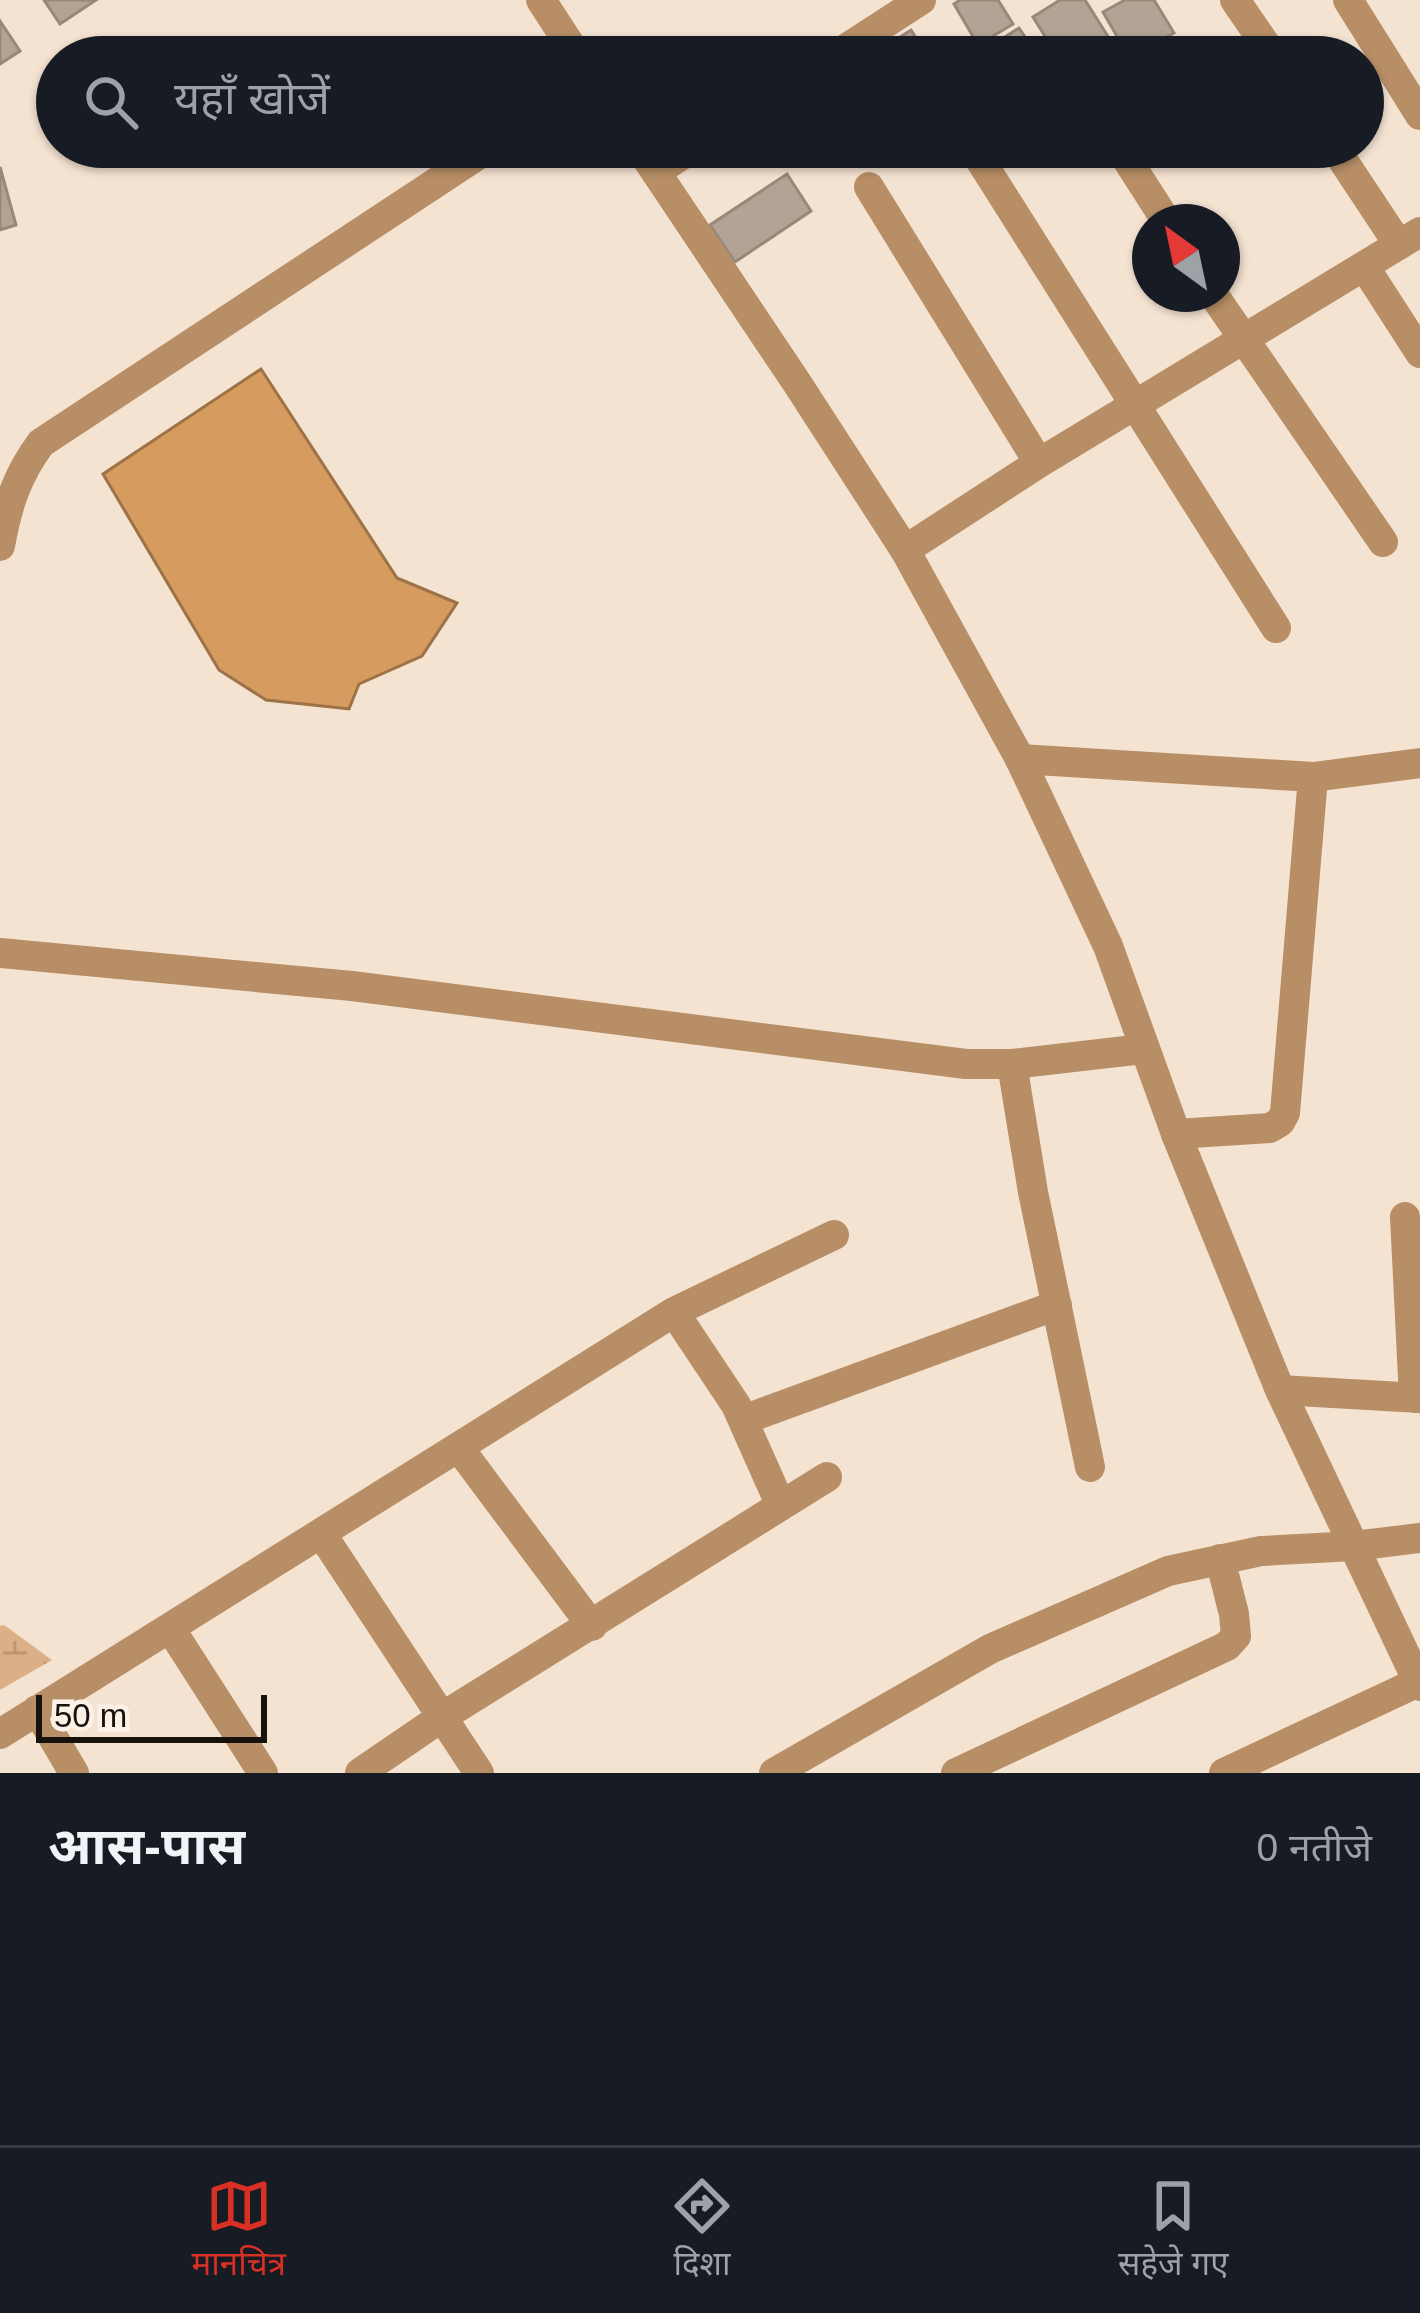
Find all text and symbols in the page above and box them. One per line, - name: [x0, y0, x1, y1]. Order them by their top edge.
- search box: [36, 36, 1384, 168]
- icon: search: [78, 69, 144, 135]
- text: यहाँ खोजें: [174, 73, 330, 124]
- north arrow: [1132, 204, 1240, 312]
- scale bar: [36, 1689, 267, 1742]
- text: 50 m: [54, 1697, 127, 1734]
- text: आस-पास: [48, 1818, 245, 1875]
- text: 0 नतीजे: [1257, 1826, 1372, 1869]
- tab: मानचित्र: [192, 2173, 286, 2288]
- tab: दिशा: [669, 2173, 735, 2288]
- tab: सहेजे गए: [1118, 2173, 1228, 2288]

